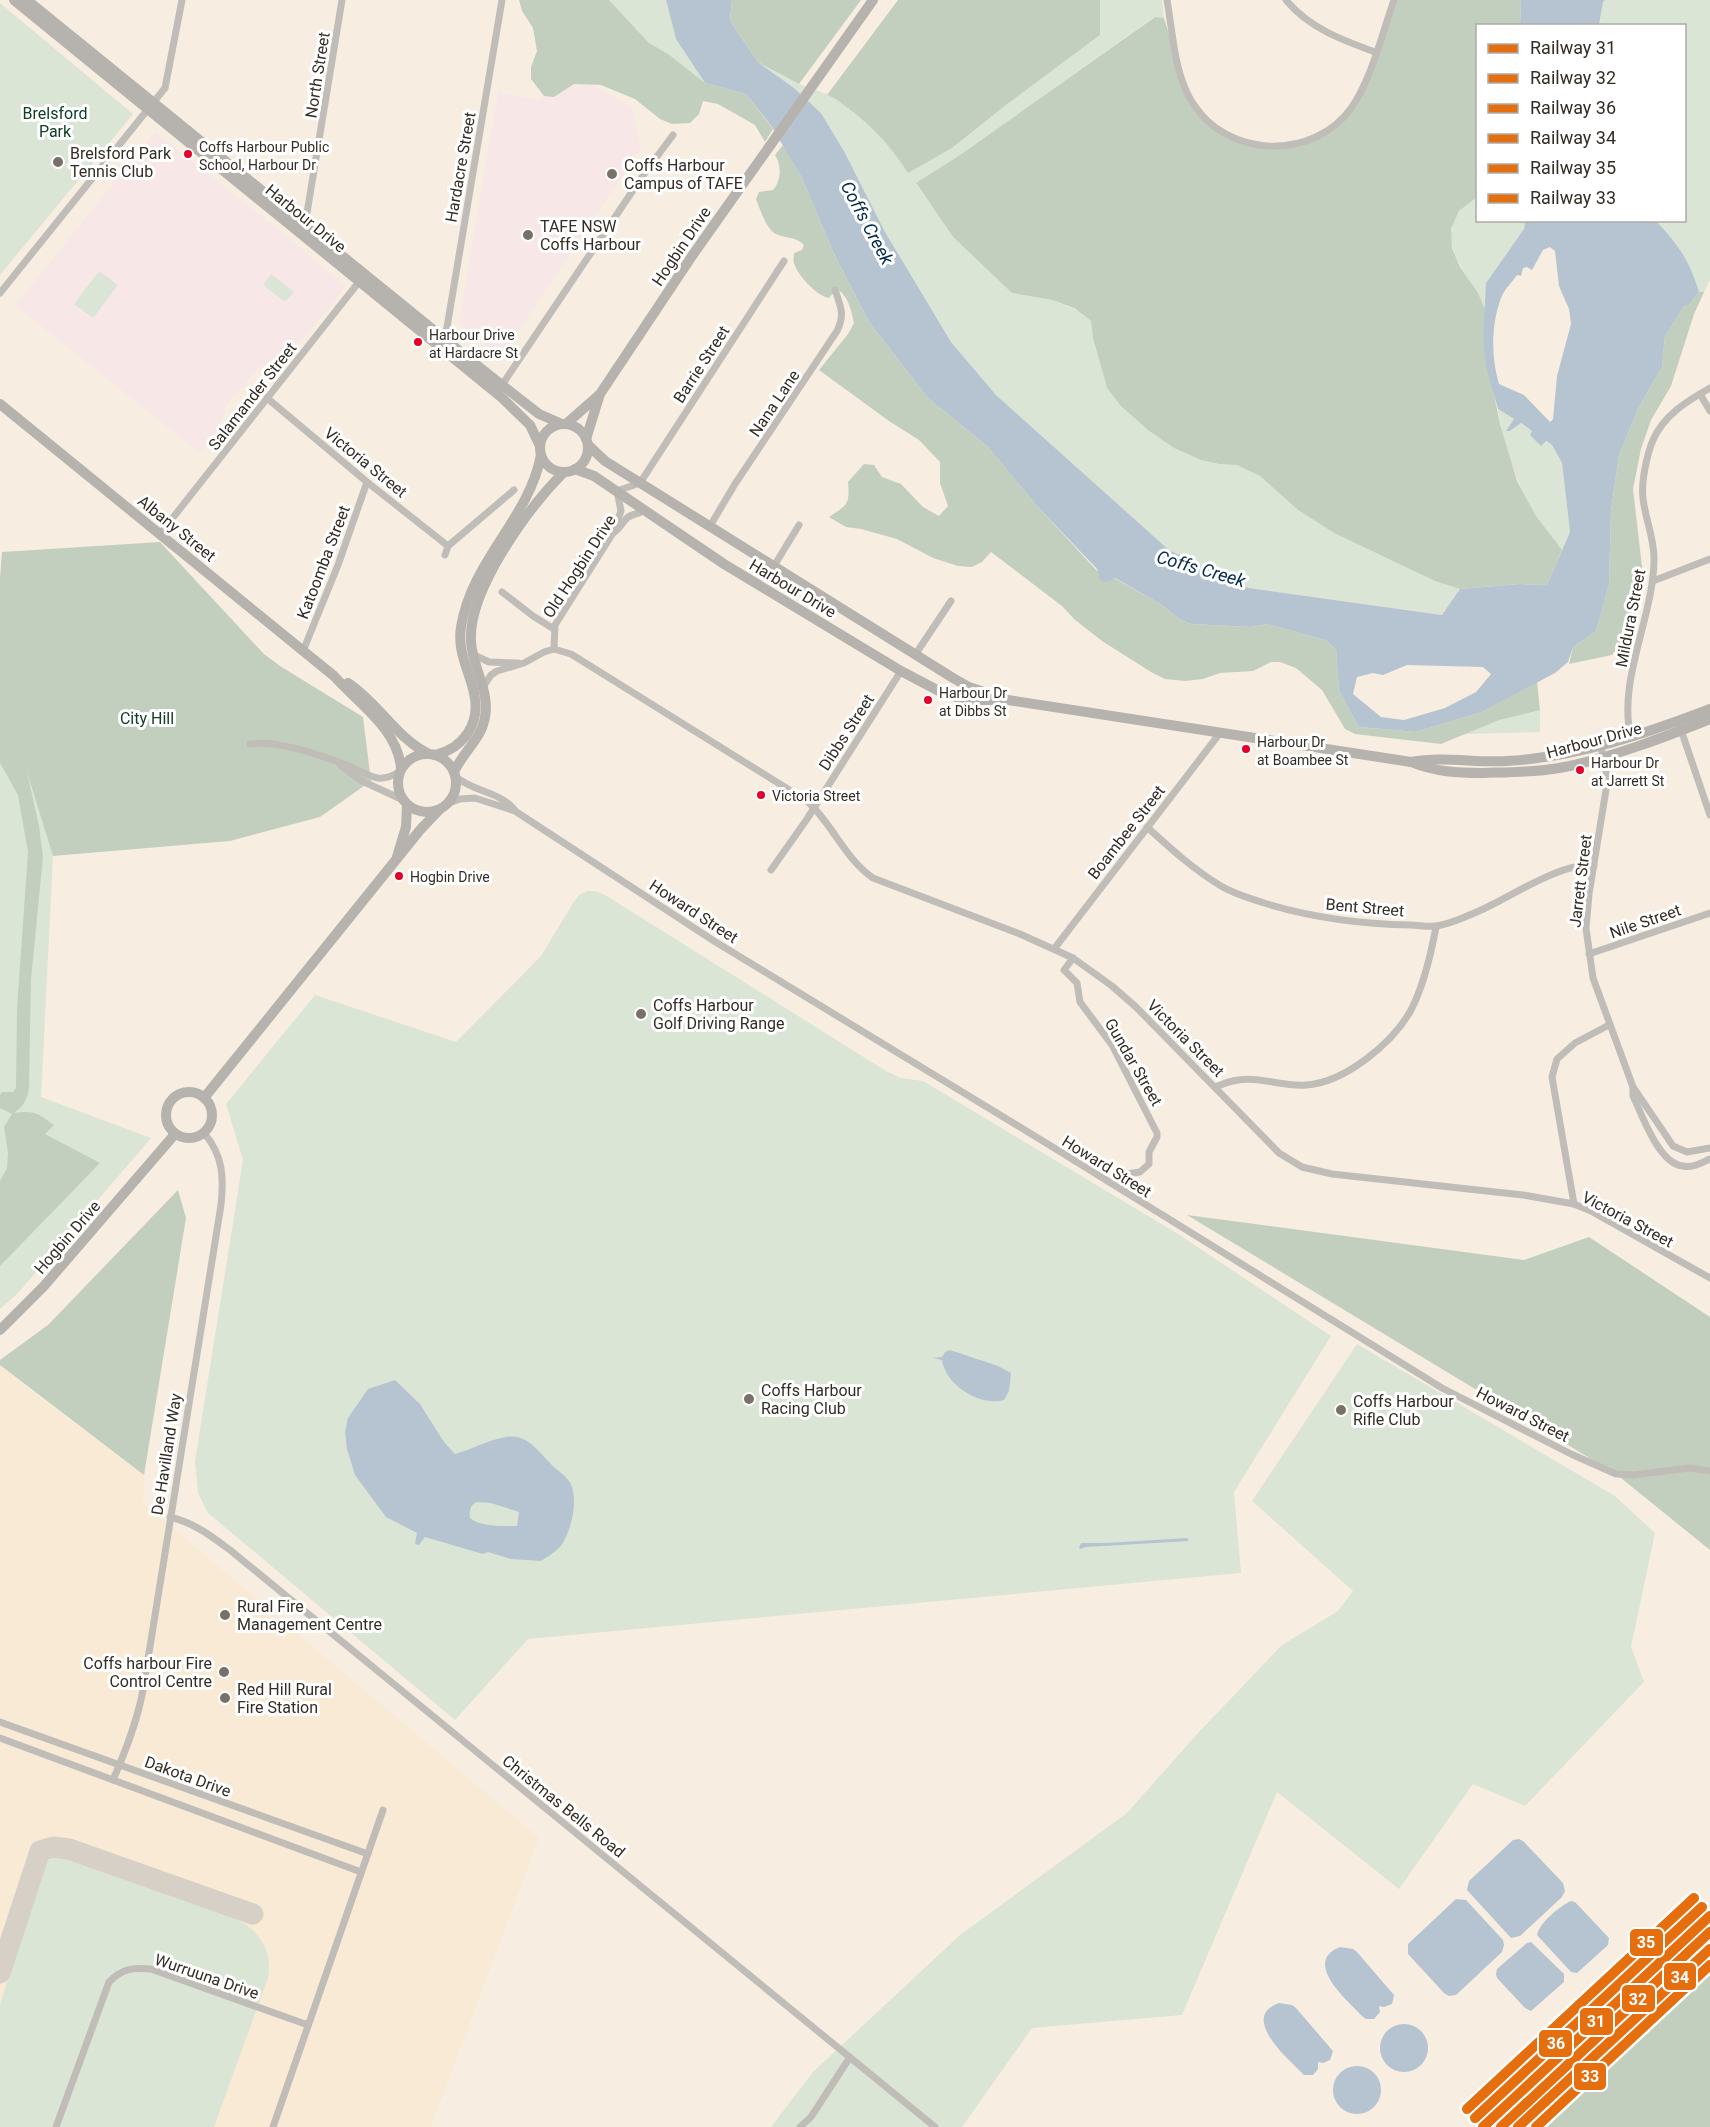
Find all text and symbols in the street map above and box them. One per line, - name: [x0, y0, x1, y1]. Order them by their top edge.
- legend: [1476, 24, 1686, 222]
- street label: North Street: [301, 31, 334, 119]
- text: Railway 31: [1530, 37, 1616, 58]
- text: Railway 32: [1530, 67, 1616, 88]
- text: Railway 36: [1530, 97, 1616, 118]
- park label: Brelsford Park: [23, 104, 87, 141]
- street label: Hardacre Street: [441, 111, 480, 224]
- text: Railway 34: [1530, 127, 1616, 148]
- place label: Coffs Harbour Public School, Harbour Dr: [199, 139, 329, 173]
- place label: Brelsford Park Tennis Club: [70, 144, 172, 181]
- marker: Coffs Harbour Public School, Harbour Dr: [182, 148, 194, 160]
- marker: Brelsford Park Tennis Club: [51, 155, 65, 169]
- place label: Coffs Harbour Campus of TAFE: [624, 156, 743, 193]
- text: Railway 35: [1530, 157, 1616, 178]
- marker: Coffs Harbour Campus of TAFE: [605, 167, 619, 181]
- water label: Coffs Creek: [837, 177, 899, 269]
- street label: Harbour Drive: [262, 180, 350, 257]
- text: Railway 33: [1530, 187, 1616, 208]
- street label: Hogbin Drive: [648, 203, 715, 289]
- place label: TAFE NSW Coffs Harbour: [540, 217, 641, 254]
- marker: TAFE NSW Coffs Harbour: [521, 228, 535, 242]
- street label: Barrie Street: [669, 322, 733, 406]
- place label: Harbour Drive at Hardacre St: [429, 327, 519, 361]
- marker: Harbour Drive at Hardacre St: [412, 336, 424, 348]
- street label: Salamander Street: [204, 339, 300, 454]
- street label: Nana Lane: [745, 366, 804, 440]
- street label: Victoria Street: [321, 423, 411, 502]
- street label: Albany Street: [134, 491, 219, 566]
- street label: Katoomba Street: [293, 503, 354, 622]
- street label: Old Hogbin Drive: [539, 511, 620, 621]
- water label: Coffs Creek: [1154, 546, 1249, 592]
- street label: Harbour Drive: [746, 555, 840, 622]
- street label: Mildura Street: [1612, 567, 1649, 669]
- place label: Harbour Dr at Dibbs St: [939, 685, 1007, 719]
- street label: Dibbs Street: [815, 691, 878, 774]
- marker: Harbour Dr at Dibbs St: [922, 694, 934, 706]
- park label: City Hill: [120, 709, 174, 728]
- street label: Harbour Drive: [1544, 719, 1644, 762]
- place label: Harbour Dr at Boambee St: [1257, 734, 1349, 768]
- marker: Harbour Dr at Boambee St: [1240, 743, 1252, 755]
- place label: Harbour Dr at Jarrett St: [1591, 755, 1665, 789]
- marker: Harbour Dr at Jarrett St: [1574, 764, 1586, 776]
- street label: Boambee Street: [1084, 782, 1169, 883]
- place label: Victoria Street: [772, 788, 861, 804]
- marker: Victoria Street: [755, 789, 767, 801]
- street label: Jarrett Street: [1565, 834, 1596, 929]
- place label: Hogbin Drive: [410, 869, 490, 885]
- marker: Hogbin Drive: [393, 870, 405, 882]
- street label: Howard Street: [646, 876, 742, 947]
- street label: Bent Street: [1325, 895, 1405, 920]
- street label: Nile Street: [1607, 900, 1683, 942]
- place label: Coffs Harbour Golf Driving Range: [653, 996, 785, 1033]
- street label: Victoria Street: [1143, 996, 1228, 1081]
- marker: Coffs Harbour Golf Driving Range: [634, 1007, 648, 1021]
- street label: Gundar Street: [1101, 1015, 1166, 1109]
- street label: Howard Street: [1059, 1131, 1155, 1201]
- street label: Victoria Street: [1579, 1187, 1677, 1252]
- street label: Hogbin Drive: [30, 1197, 104, 1278]
- place label: Coffs Harbour Racing Club: [761, 1381, 862, 1418]
- street label: Howard Street: [1473, 1383, 1572, 1446]
- street label: De Havilland Way: [147, 1391, 186, 1516]
- marker: Coffs Harbour Racing Club: [742, 1392, 756, 1406]
- place label: Coffs Harbour Rifle Club: [1353, 1392, 1454, 1429]
- marker: Coffs Harbour Rifle Club: [1334, 1403, 1348, 1417]
- place label: Rural Fire Management Centre: [237, 1597, 382, 1634]
- marker: Rural Fire Management Centre: [218, 1608, 232, 1622]
- place label: Coffs harbour Fire Control Centre: [83, 1654, 212, 1691]
- marker: Coffs harbour Fire Control Centre: [217, 1665, 231, 1679]
- place label: Red Hill Rural Fire Station: [237, 1680, 332, 1717]
- marker: Red Hill Rural Fire Station: [218, 1691, 232, 1705]
- street label: Christmas Bells Road: [499, 1751, 629, 1862]
- street label: Dakota Drive: [142, 1752, 234, 1801]
- line badge: 35: [1629, 1928, 1664, 1957]
- text: 35: [1637, 1933, 1655, 1952]
- street label: Wurruuna Drive: [152, 1950, 261, 2003]
- line badge: 34: [1663, 1962, 1697, 1991]
- text: 34: [1671, 1968, 1689, 1987]
- line badge: 32: [1621, 1984, 1656, 2013]
- text: 32: [1629, 1990, 1647, 2009]
- line badge: 31: [1579, 2007, 1614, 2036]
- text: 31: [1587, 2012, 1605, 2031]
- line badge: 36: [1538, 2029, 1573, 2058]
- text: 36: [1547, 2034, 1565, 2053]
- line badge: 33: [1573, 2062, 1607, 2091]
- text: 33: [1581, 2067, 1599, 2086]

